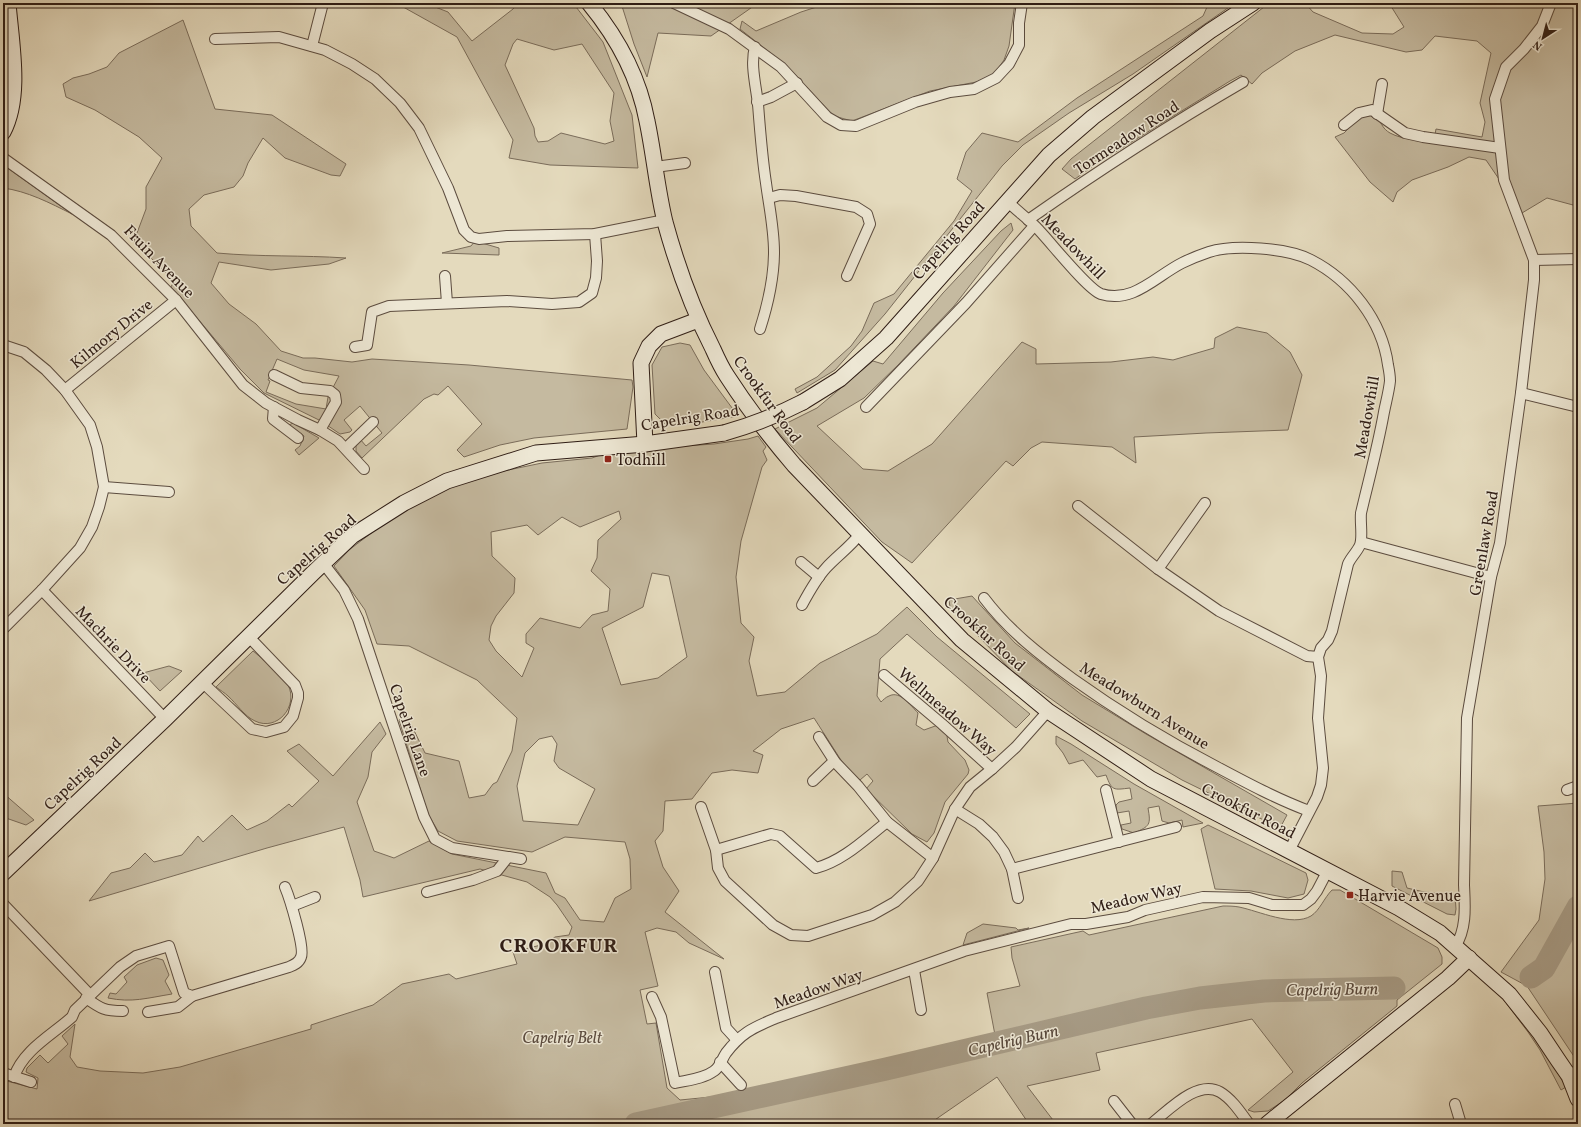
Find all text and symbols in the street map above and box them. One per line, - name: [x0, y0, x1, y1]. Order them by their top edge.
- north arrow: [1523, 18, 1563, 58]
- text: N: [1530, 36, 1546, 53]
- street label: Tormeadow Road: [1070, 96, 1184, 181]
- street label: Capelrig Road: [908, 197, 991, 285]
- street label: Meadowhill: [1036, 210, 1110, 285]
- street label: Fruin Avenue: [118, 221, 199, 304]
- street label: Kilmory Drive: [66, 294, 158, 375]
- street label: Crookfur Road: [727, 352, 806, 448]
- street label: Meadowhill: [1350, 374, 1386, 461]
- street label: Capelrig Road: [640, 400, 741, 438]
- place label: Todhill: [616, 450, 666, 472]
- marker: Todhill: [603, 454, 613, 464]
- street label: Greenlaw Road: [1465, 489, 1505, 598]
- street label: Capelrig Road: [273, 510, 362, 591]
- street label: Crookfur Road: [938, 592, 1029, 677]
- street label: Machrie Drive: [70, 602, 155, 689]
- street label: Meadowburn Avenue: [1075, 658, 1213, 756]
- street label: Wellmeadow Way: [892, 663, 1001, 762]
- street label: Capelrig Lane: [383, 681, 435, 780]
- street label: Capelrig Road: [40, 733, 127, 816]
- street label: Crookfur Road: [1197, 779, 1299, 845]
- street label: Meadow Way: [1089, 878, 1185, 920]
- place label: Harvie Avenue: [1358, 886, 1461, 908]
- marker: Harvie Avenue: [1345, 890, 1355, 900]
- district label: CROOKFUR: [500, 933, 618, 961]
- street label: Meadow Way: [771, 964, 867, 1015]
- water label: Capelrig Burn: [1286, 978, 1379, 1003]
- water label: Capelrig Burn: [966, 1020, 1061, 1063]
- park label: Capelrig Belt: [522, 1028, 603, 1050]

